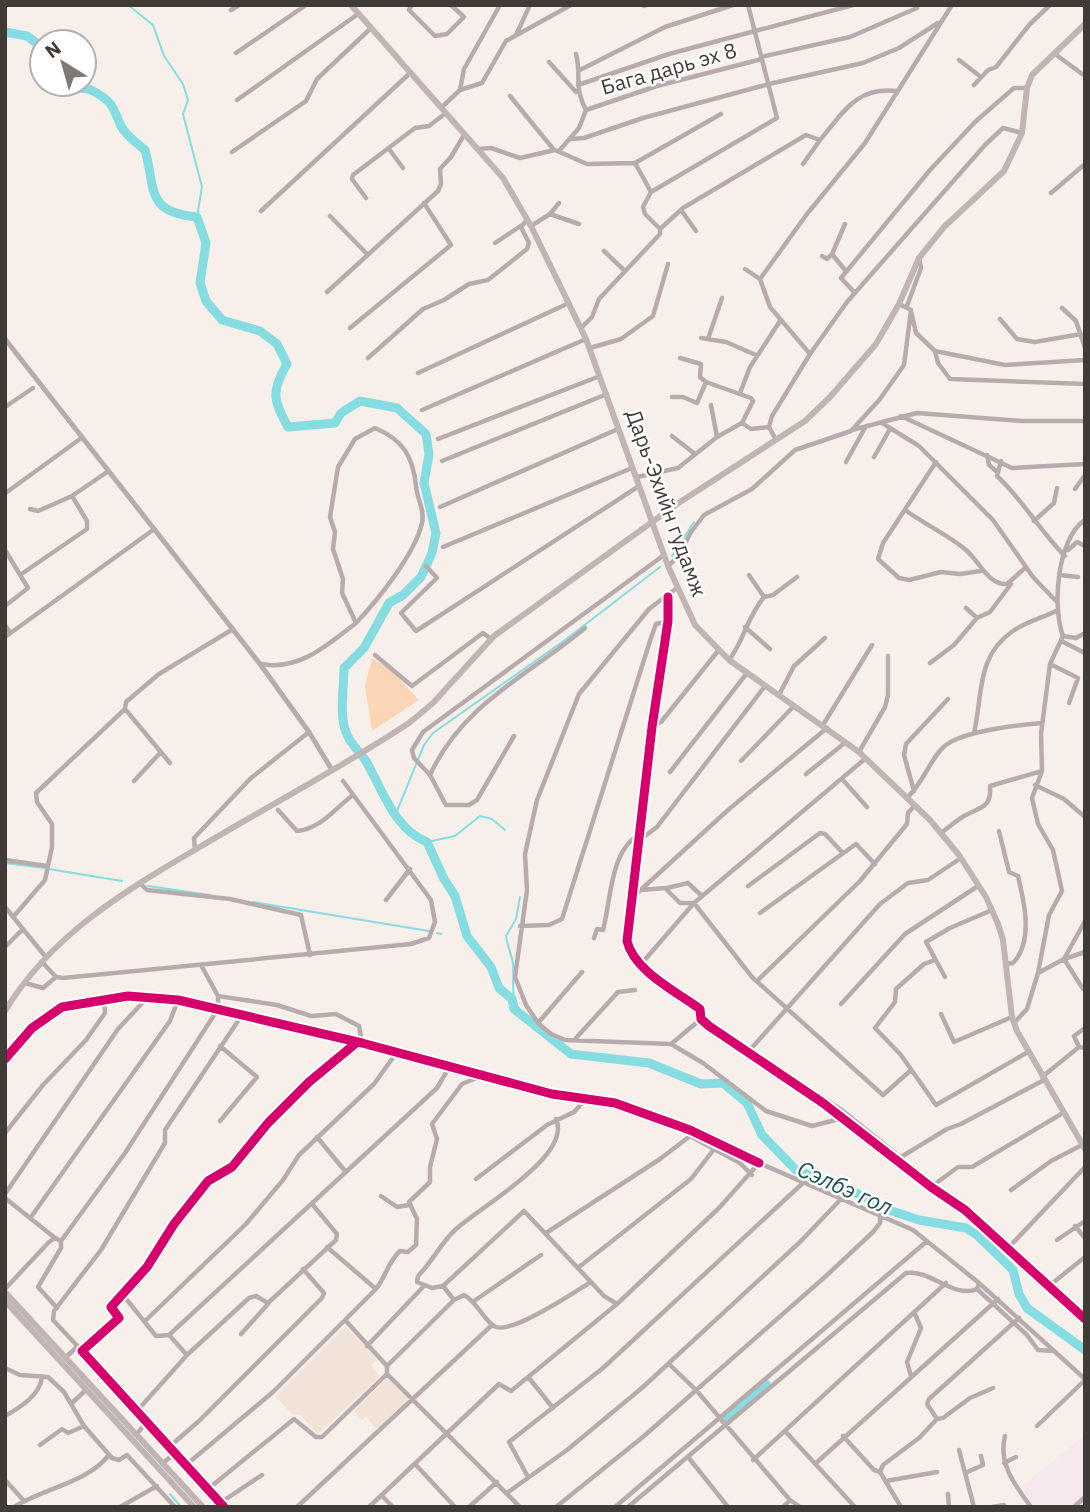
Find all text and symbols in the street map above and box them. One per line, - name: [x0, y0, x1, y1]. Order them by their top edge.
- north arrow: [28, 28, 98, 98]
- street label: Бага дарь эх 8: [598, 35, 740, 101]
- text: N: [40, 36, 65, 63]
- street label: Дарь-Эхийн гудамж: [620, 405, 714, 600]
- water label: Сэлбэ гол: [793, 1153, 898, 1221]

